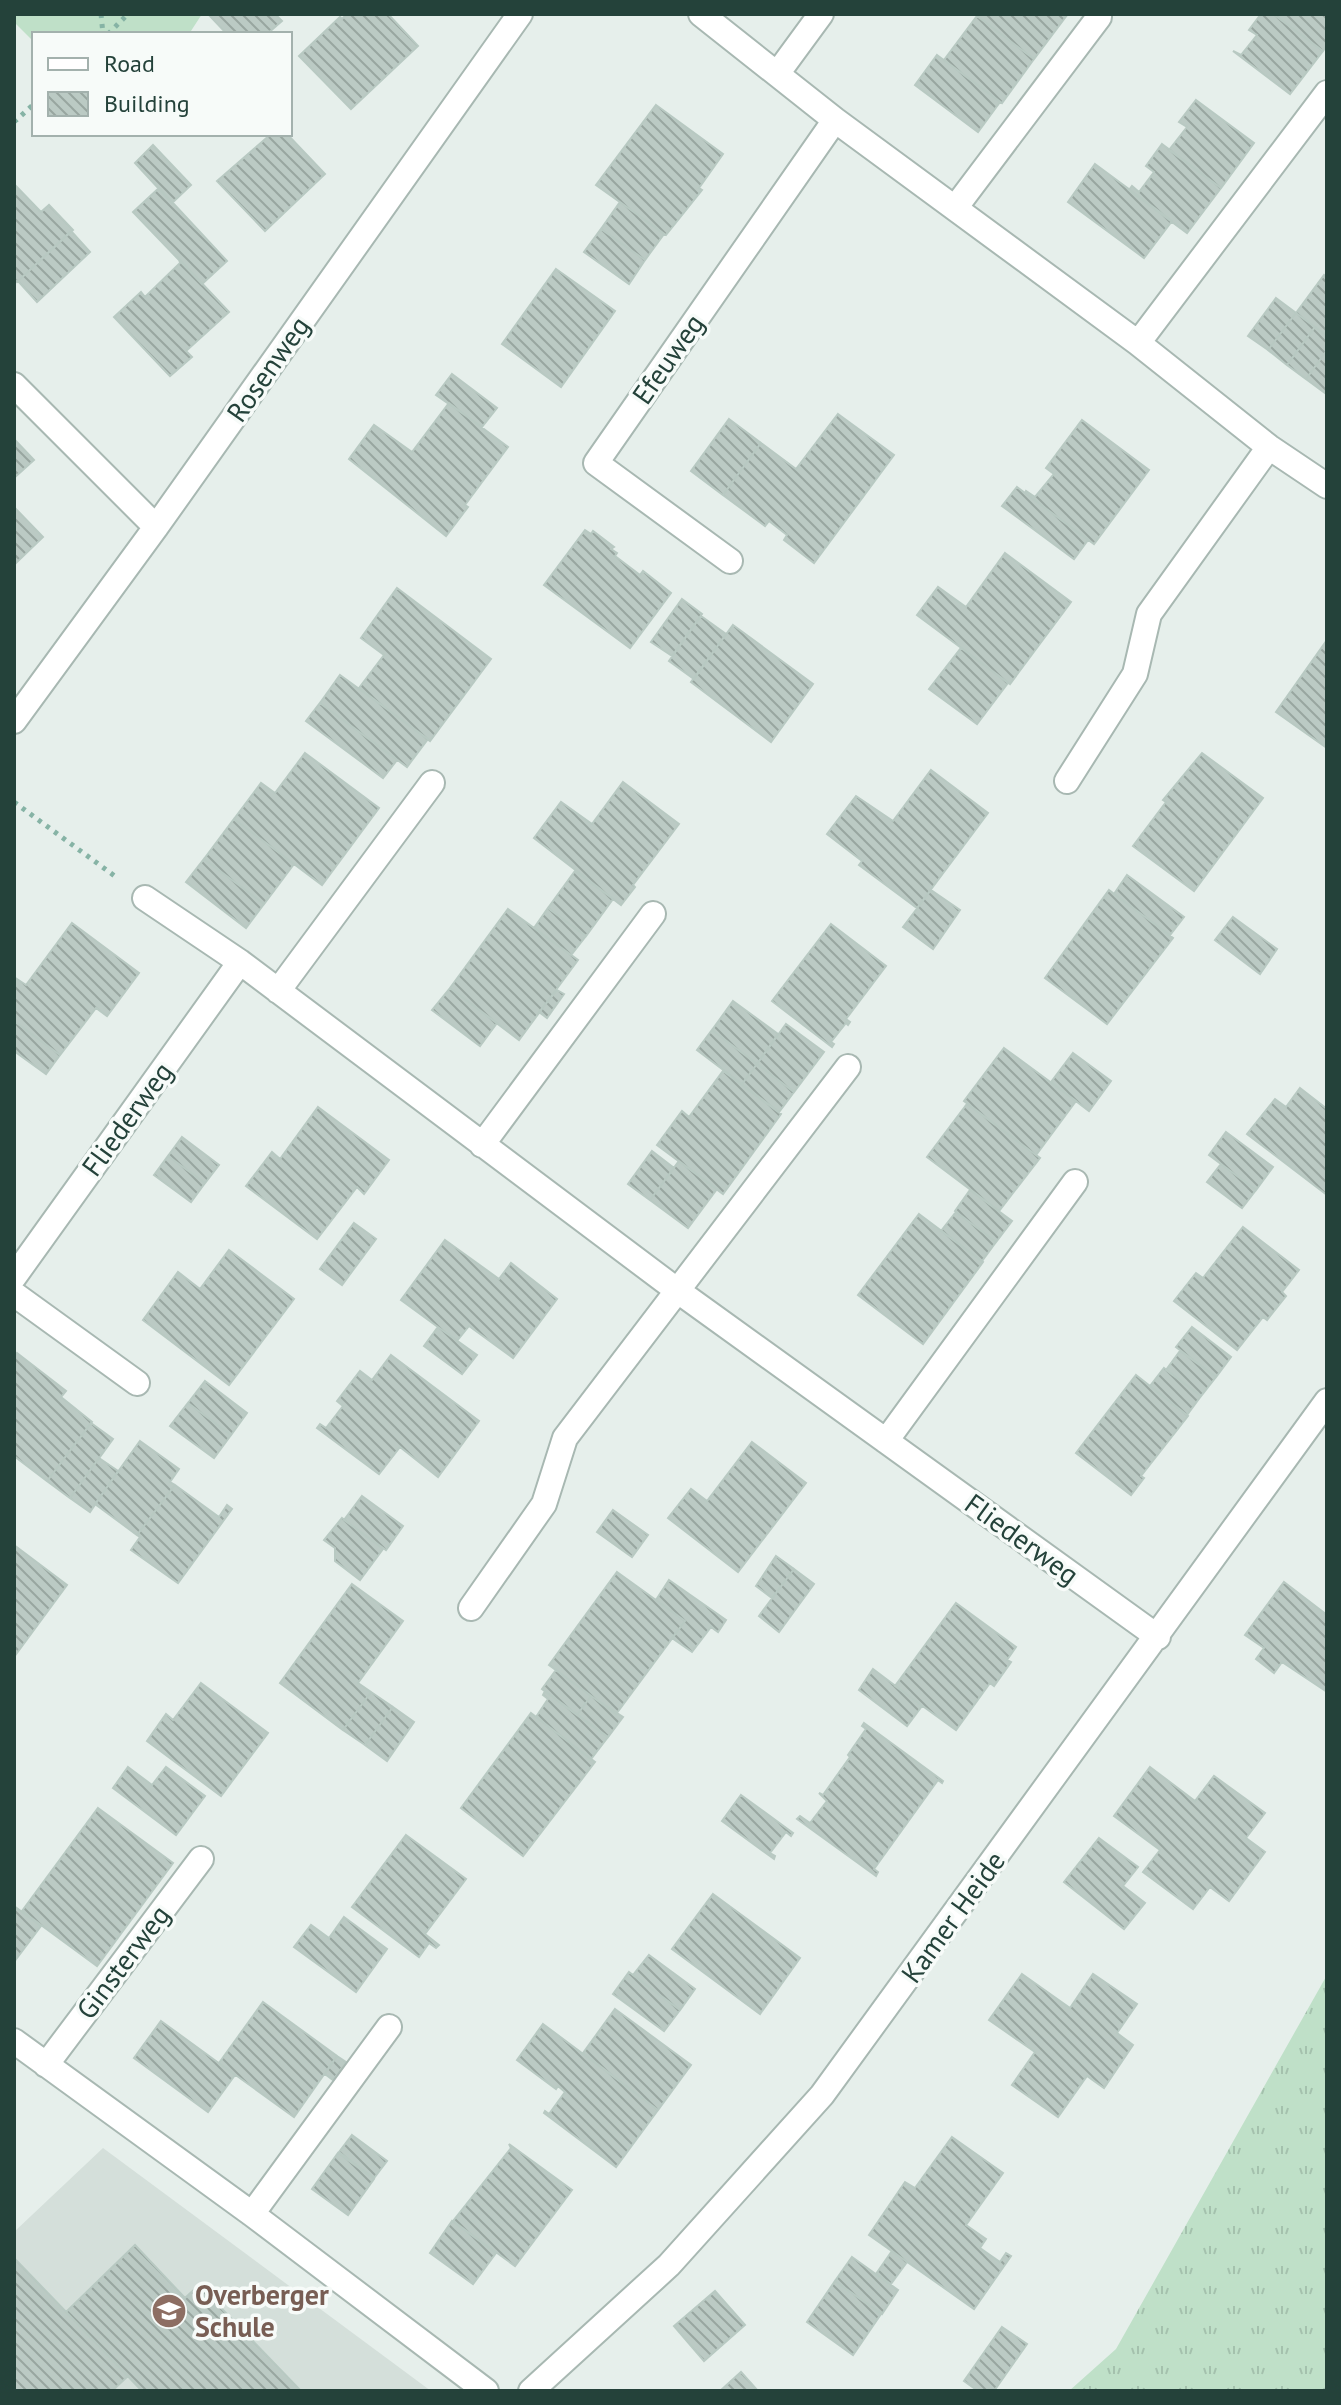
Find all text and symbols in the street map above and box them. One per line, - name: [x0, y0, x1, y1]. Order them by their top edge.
- legend: [32, 32, 292, 136]
- text: Road: [104, 48, 155, 79]
- text: Building: [104, 88, 190, 119]
- street label: Efeuweg: [623, 306, 712, 411]
- street label: Rosenweg: [218, 309, 317, 429]
- street label: Fliederweg: [73, 1054, 180, 1183]
- street label: Fliederweg: [958, 1485, 1087, 1592]
- street label: Kamer Heide: [892, 1844, 1013, 1990]
- street label: Ginsterweg: [68, 1897, 178, 2026]
- place label: Overberger Schule: [195, 2276, 329, 2345]
- school or university icon: Overberger Schule: [150, 2292, 188, 2330]

